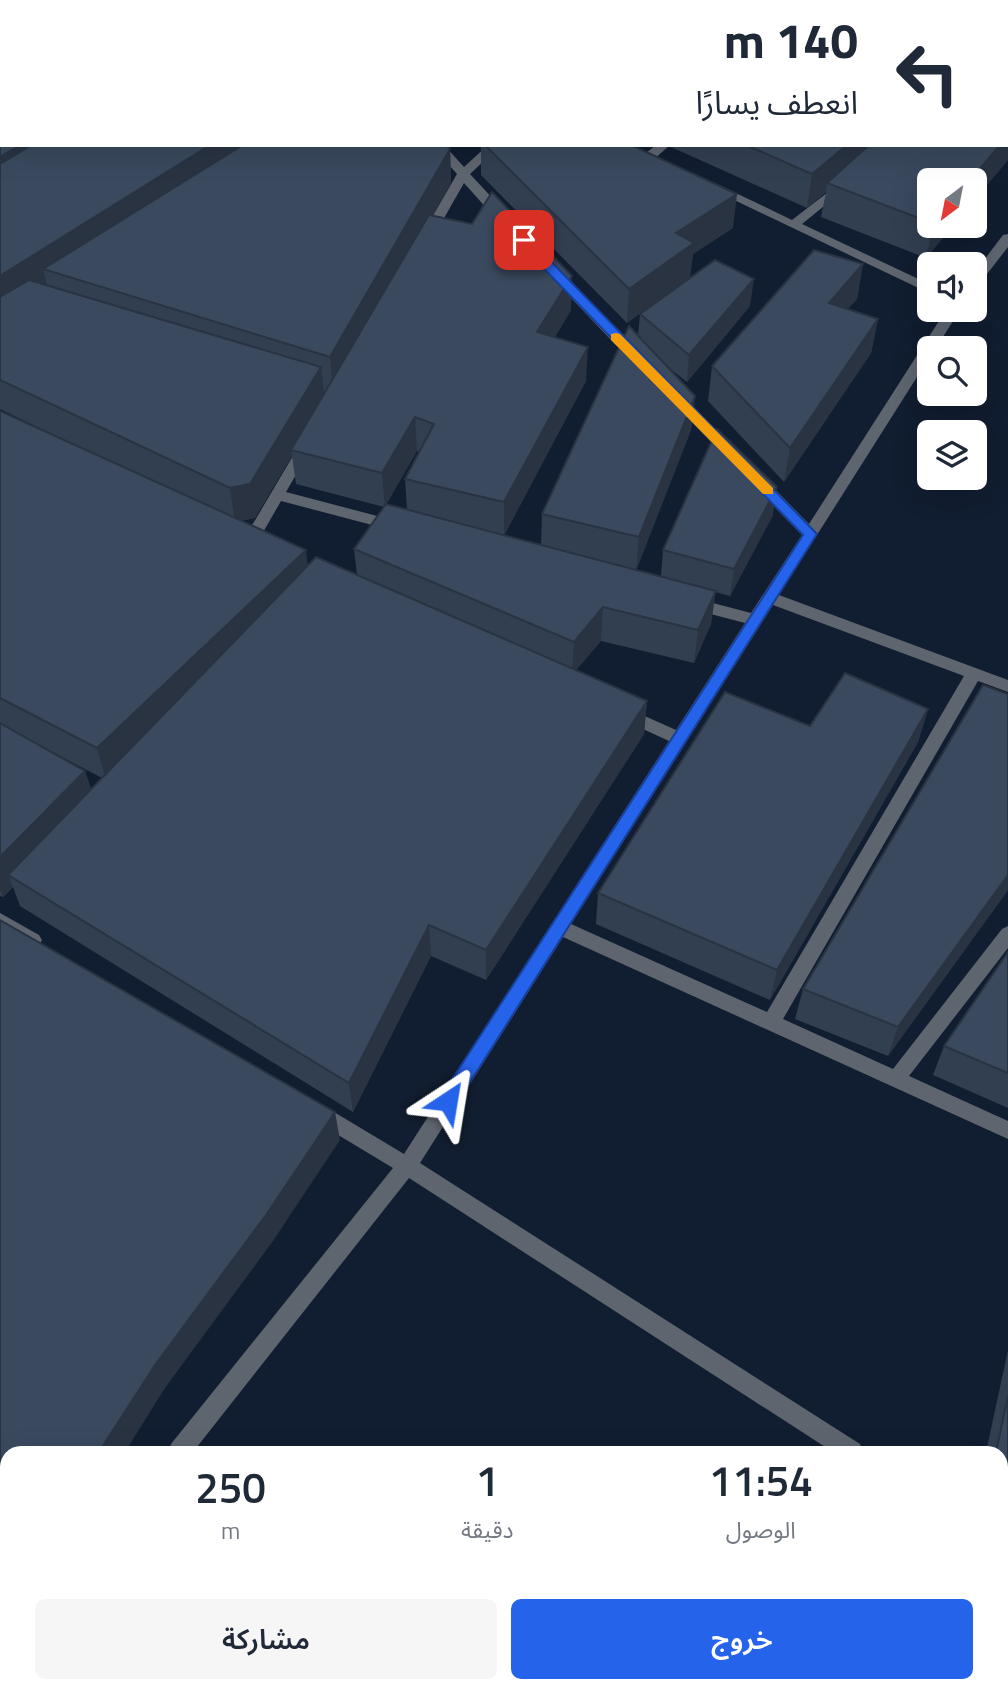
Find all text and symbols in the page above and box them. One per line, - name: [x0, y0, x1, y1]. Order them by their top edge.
- text: 140 m: [724, 2, 858, 77]
- icon: left: [882, 28, 973, 119]
- text: انعطف يسارًا: [696, 78, 858, 126]
- north arrow: [917, 168, 987, 238]
- map controls: [917, 168, 987, 490]
- pin: [494, 210, 554, 270]
- icon: arrive: [505, 221, 543, 259]
- button: sound: [917, 252, 987, 322]
- button: search: [917, 336, 987, 406]
- button: layers: [917, 420, 987, 490]
- position arrow: [411, 1064, 485, 1138]
- text: 1: [475, 1448, 499, 1512]
- text: 11:54: [709, 1448, 813, 1512]
- text: 250: [195, 1455, 266, 1519]
- text: دقيقة: [461, 1512, 513, 1547]
- text: الوصول: [726, 1512, 796, 1547]
- text: m: [221, 1513, 240, 1548]
- button: مشاركة: [35, 1599, 497, 1679]
- button: خروج: [511, 1599, 973, 1679]

